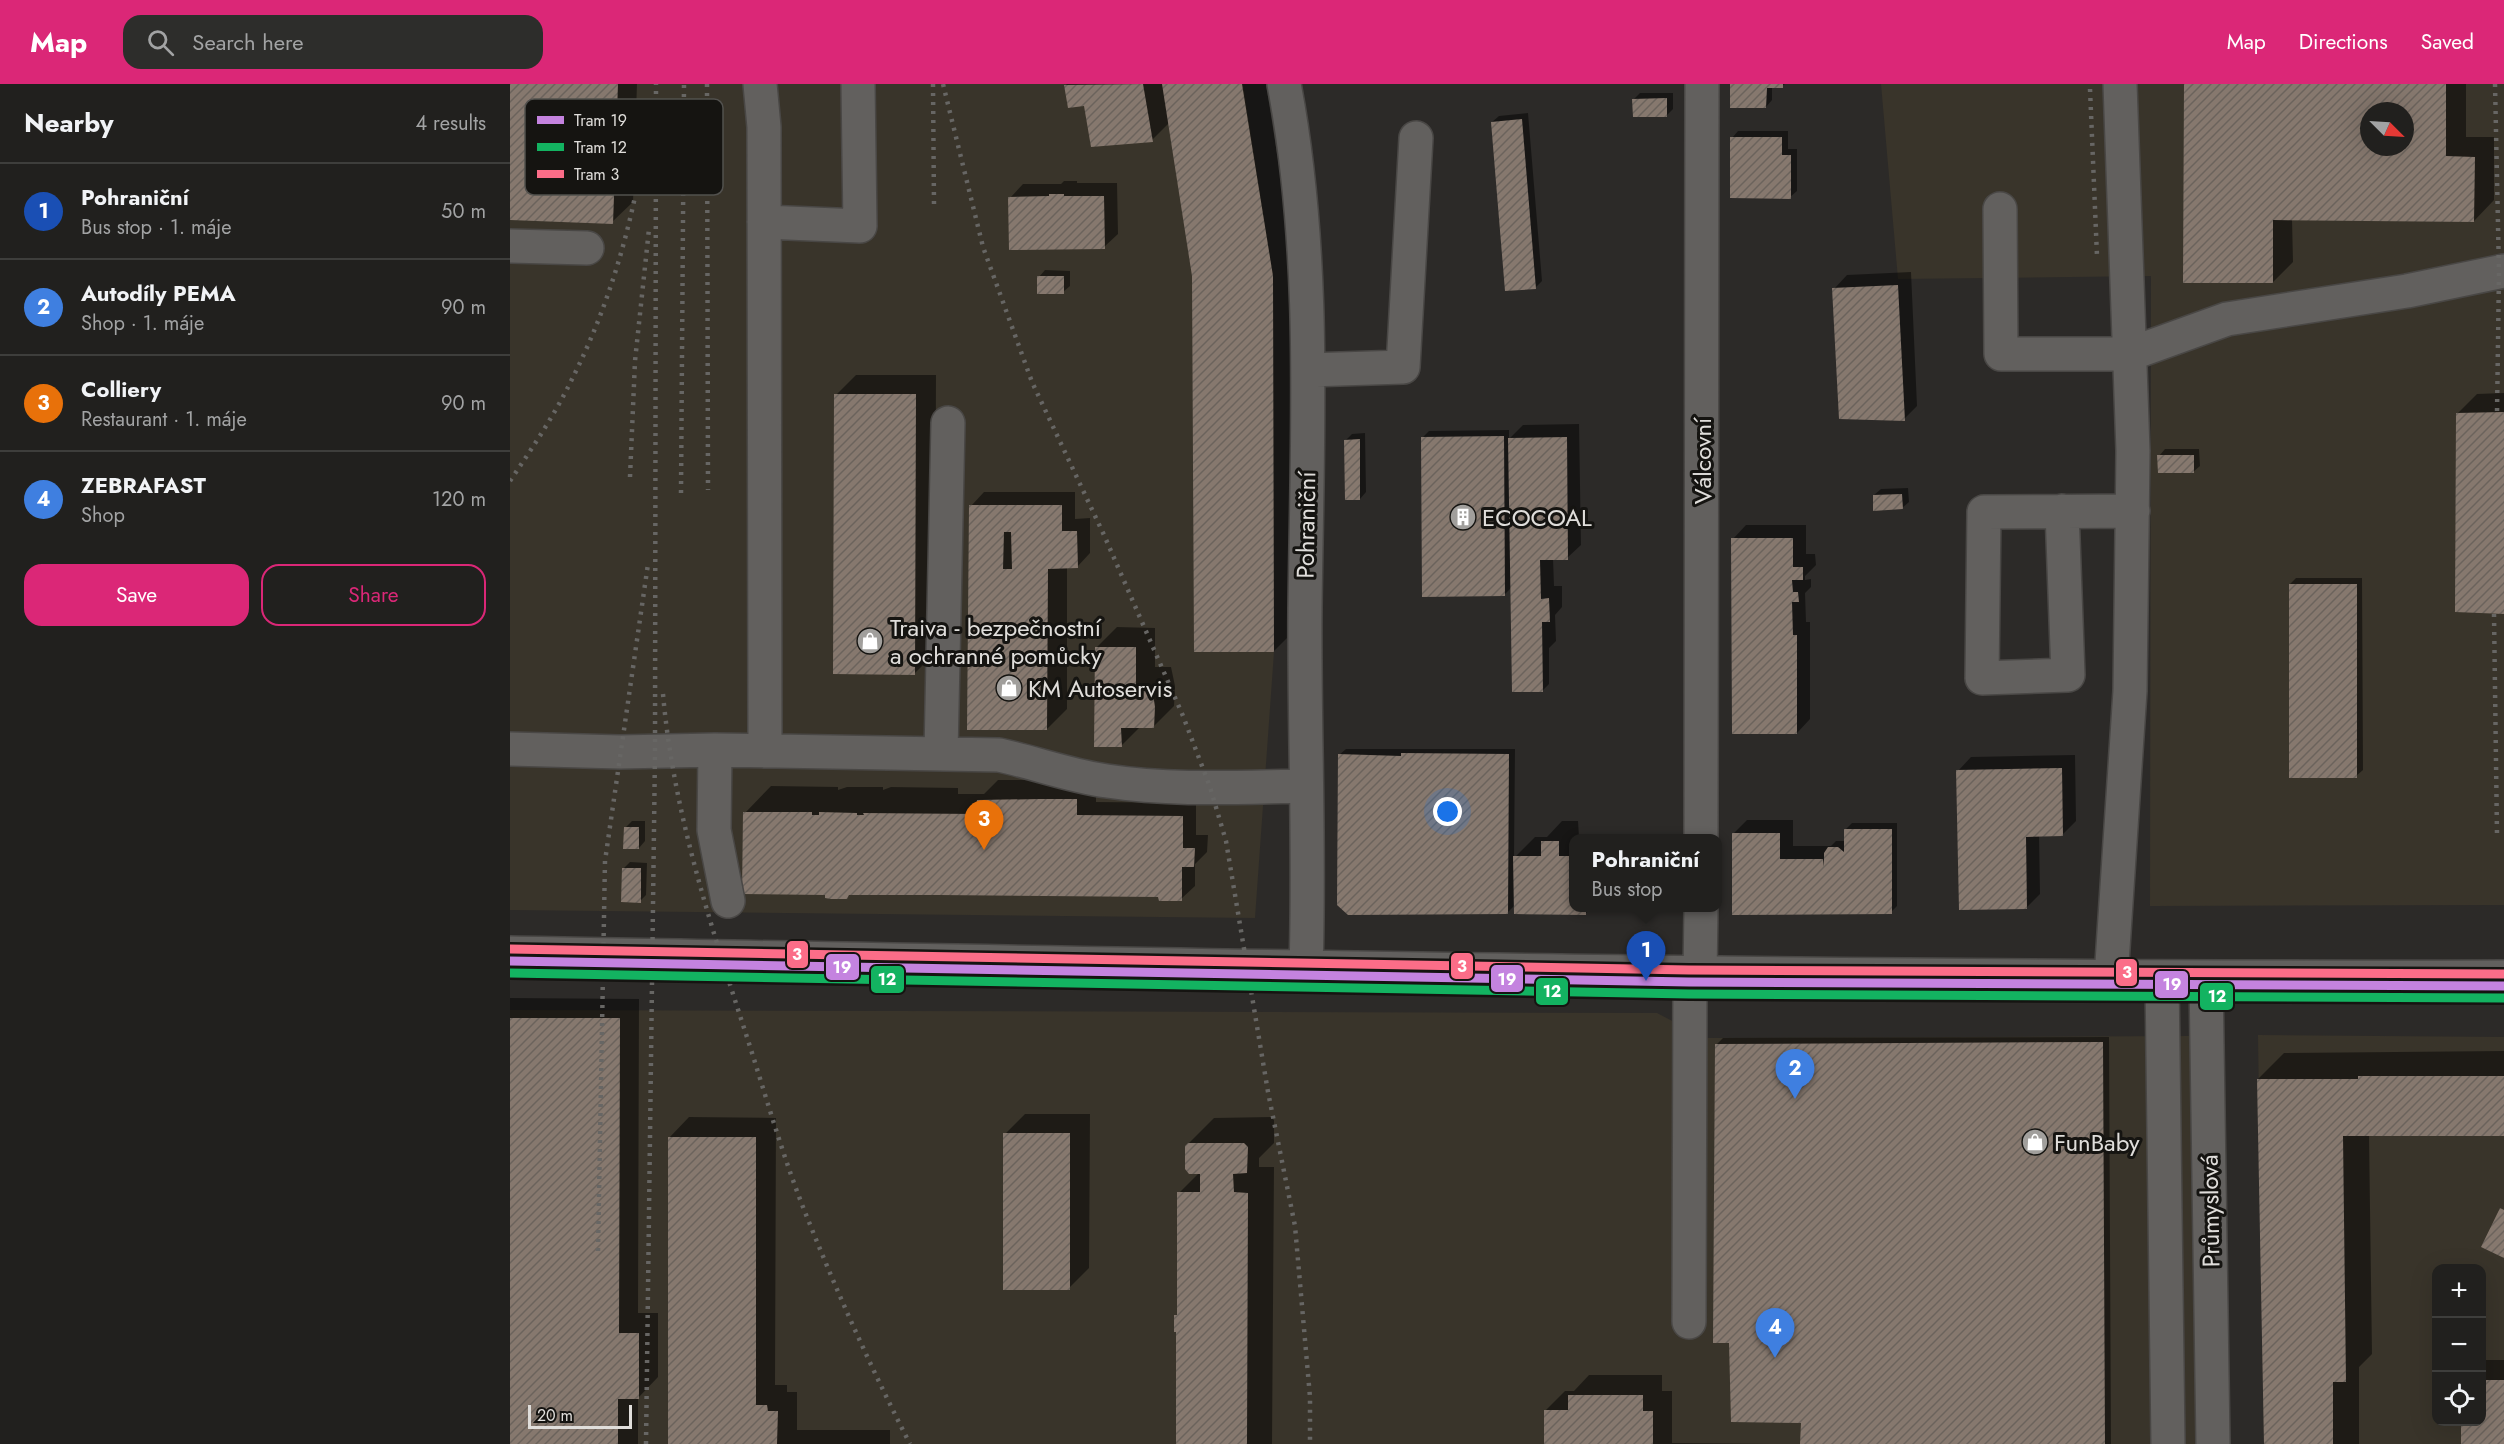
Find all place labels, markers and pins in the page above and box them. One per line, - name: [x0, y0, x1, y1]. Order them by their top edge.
- place label: ECOCOAL: [1482, 500, 1592, 535]
- building icon: ECOCOAL: [1448, 502, 1478, 532]
- place label: Traiva - bezpečnostní a ochranné pomůcky: [890, 610, 1102, 673]
- shop icon: Traiva - bezpečnostní a ochranné pomůcky: [855, 626, 885, 656]
- place label: KM Autoservis: [1028, 671, 1172, 706]
- shop icon: KM Autoservis: [994, 673, 1024, 703]
- pin: 3: [964, 800, 1004, 850]
- pin: 1: [1626, 932, 1666, 981]
- pin: 2: [1776, 1050, 1814, 1099]
- place label: FunBaby: [2054, 1125, 2140, 1160]
- shop icon: FunBaby: [2020, 1127, 2050, 1157]
- pin: 4: [1756, 1308, 1794, 1358]

